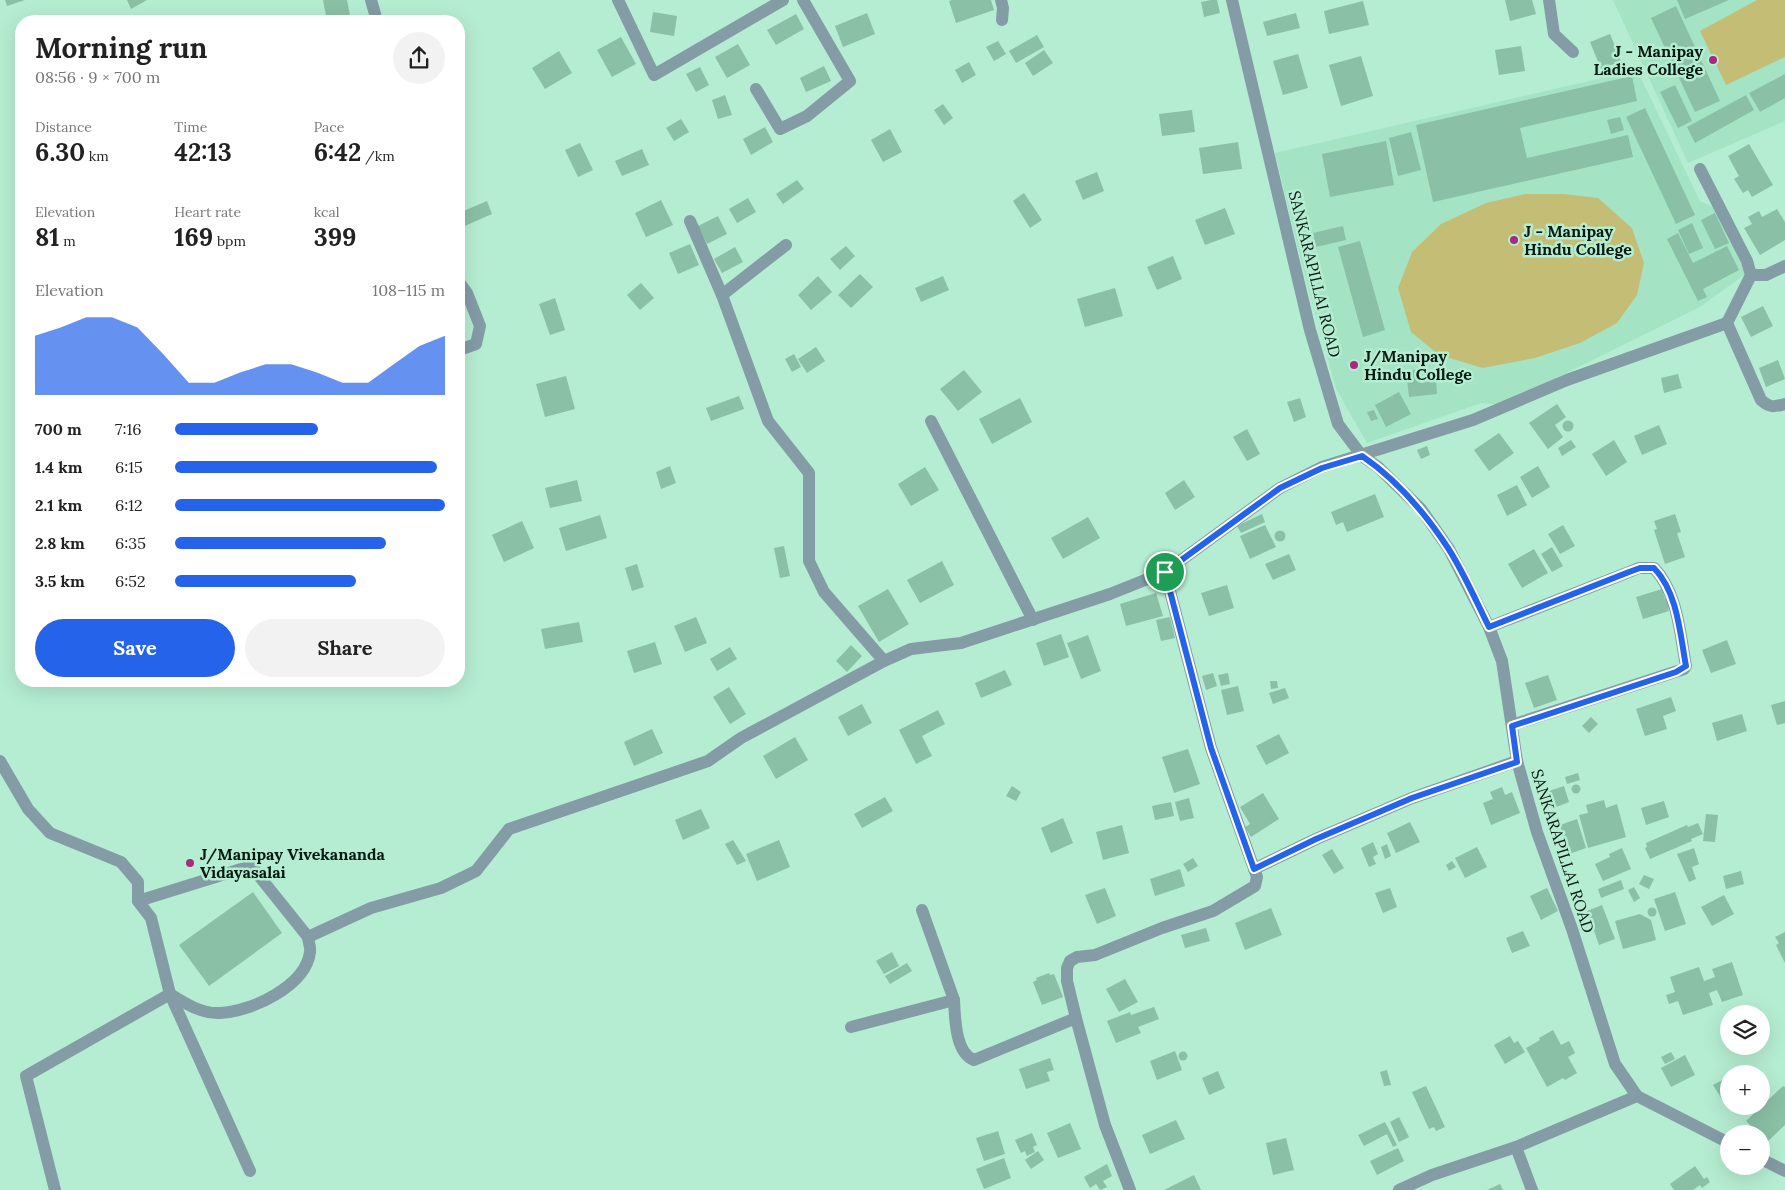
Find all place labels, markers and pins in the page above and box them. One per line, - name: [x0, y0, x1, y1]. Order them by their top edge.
- place label: J - Manipay Ladies College: [1594, 41, 1703, 79]
- marker: J - Manipay Ladies College: [1707, 54, 1719, 66]
- place label: J - Manipay Hindu College: [1524, 221, 1632, 259]
- marker: J - Manipay Hindu College: [1508, 234, 1520, 246]
- place label: J/Manipay Hindu College: [1364, 346, 1472, 384]
- marker: J/Manipay Hindu College: [1348, 359, 1360, 371]
- pin: [1144, 551, 1186, 593]
- place label: J/Manipay Vivekananda Vidayasalai: [200, 844, 386, 882]
- marker: J/Manipay Vivekananda Vidayasalai: [184, 857, 196, 869]

